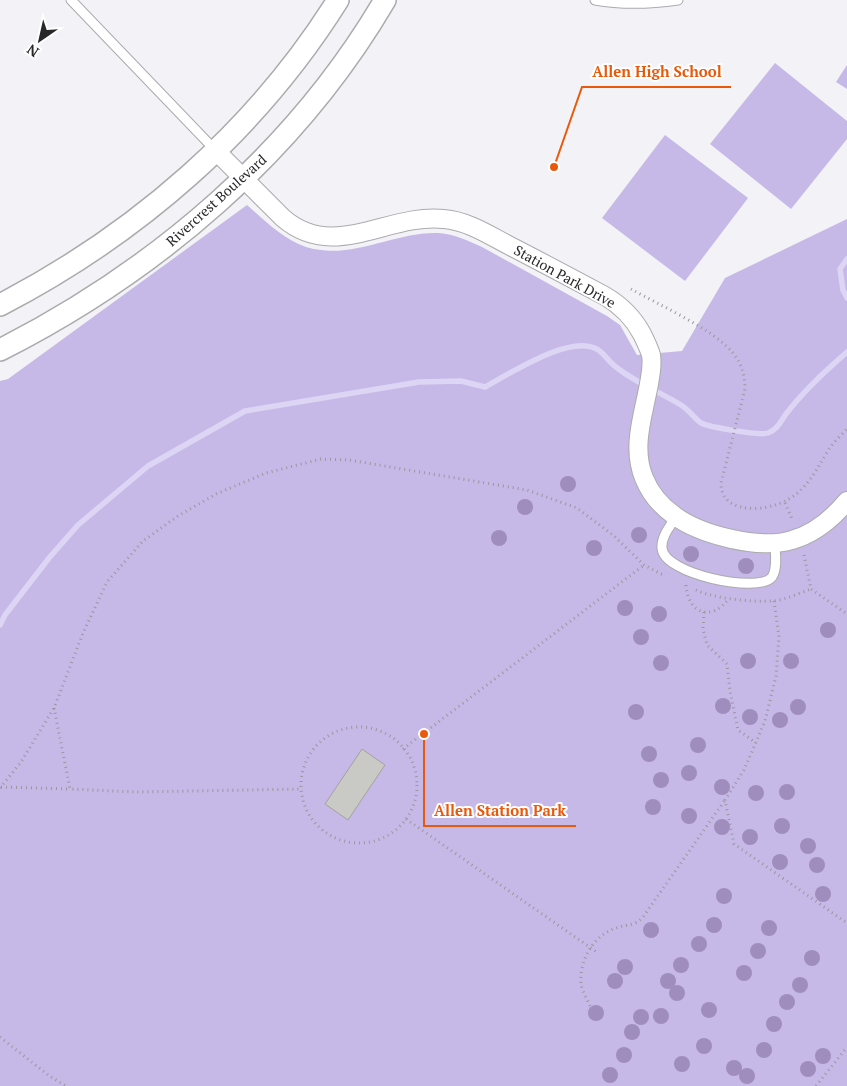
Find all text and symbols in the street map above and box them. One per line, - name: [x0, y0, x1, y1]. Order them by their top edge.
- north arrow: [15, 15, 65, 65]
- text: N: [22, 40, 42, 62]
- callout: Allen High School: [582, 57, 731, 87]
- text: Allen High School: [592, 61, 722, 81]
- street label: Rivercrest Boulevard: [162, 150, 270, 250]
- street label: Station Park Drive: [511, 240, 619, 312]
- callout: Allen Station Park: [424, 796, 576, 826]
- text: Allen Station Park: [434, 800, 566, 820]

